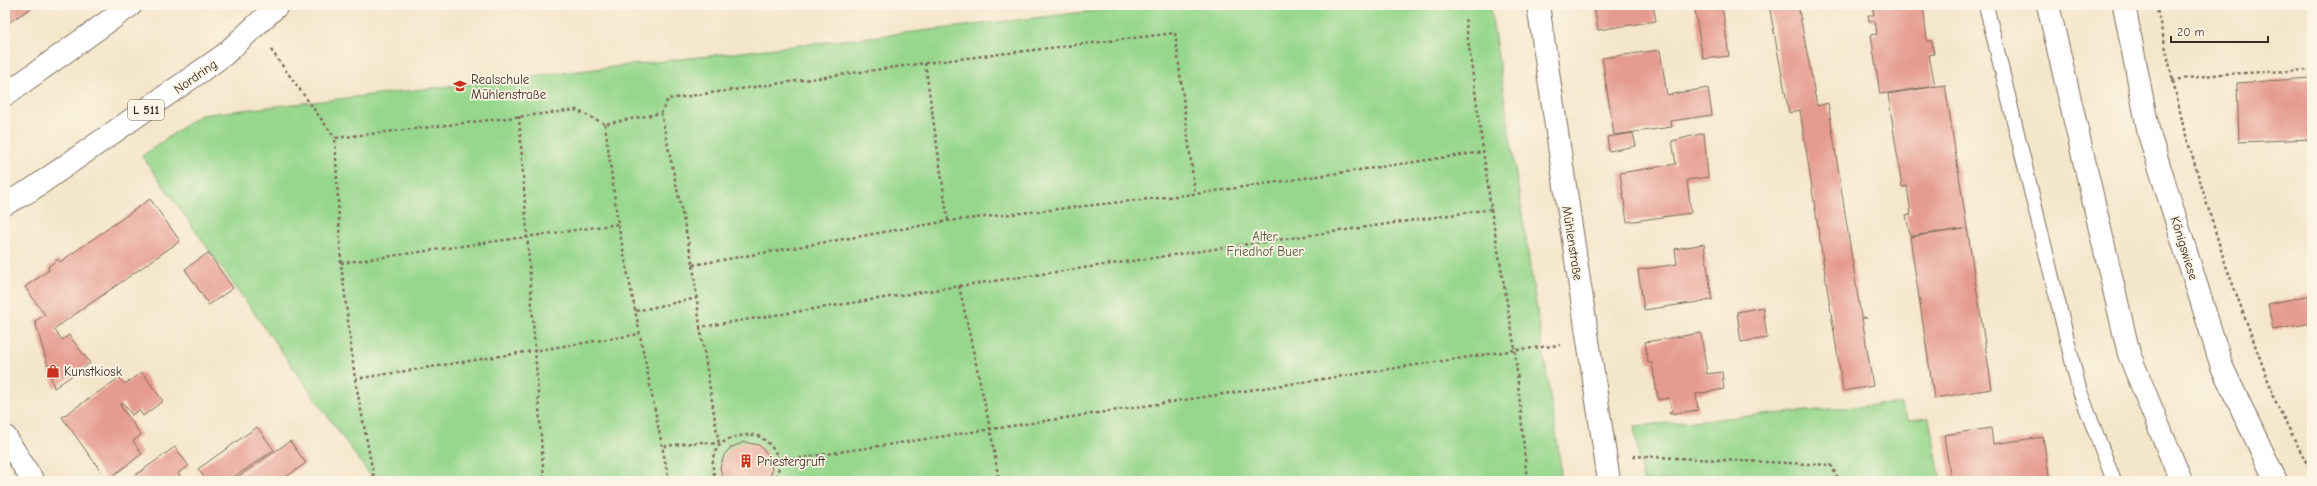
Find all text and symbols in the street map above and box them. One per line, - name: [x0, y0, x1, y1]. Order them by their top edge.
- scale bar: [2171, 18, 2268, 44]
- text: 20 m: [2177, 25, 2205, 39]
- street label: Nordring: [171, 56, 220, 97]
- place label: Realschule Mühlenstraße: [471, 72, 547, 102]
- school or university icon: Realschule Mühlenstraße: [452, 78, 468, 94]
- road number: L 511: [128, 100, 164, 120]
- street label: Mühlenstraße: [1559, 205, 1586, 282]
- street label: Königswiese: [2168, 215, 2201, 282]
- park label: Alter Friedhof Buer: [1226, 229, 1304, 259]
- shop icon: Kunstkiosk: [45, 363, 61, 379]
- place label: Kunstkiosk: [64, 364, 123, 379]
- building icon: Priestergruft: [738, 453, 754, 469]
- place label: Priestergruft: [757, 454, 826, 469]

